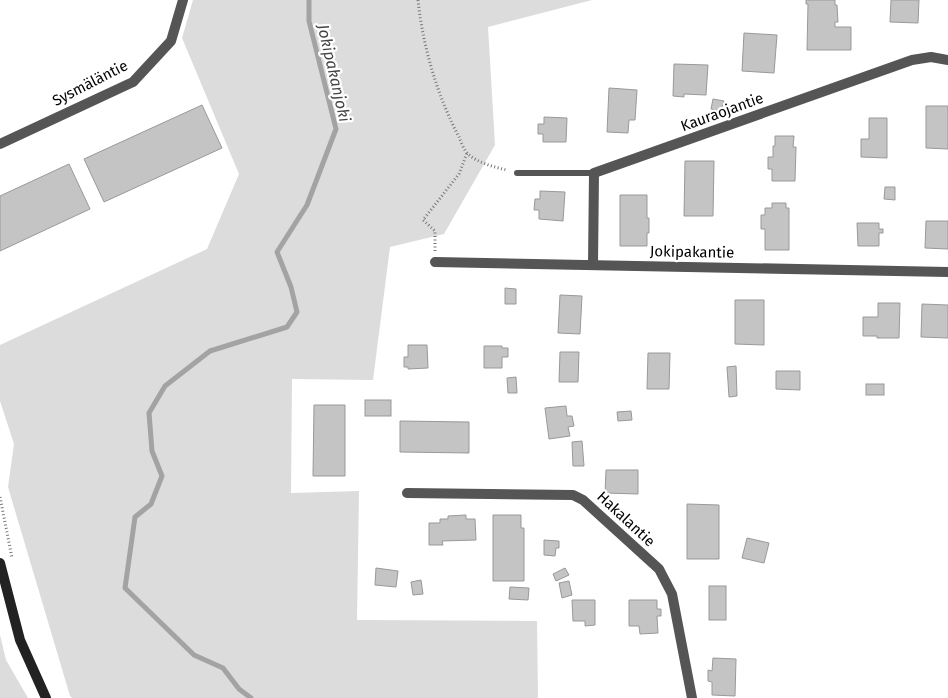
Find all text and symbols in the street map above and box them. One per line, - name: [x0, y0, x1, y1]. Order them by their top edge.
- water label: Jokipakanjoki: [313, 21, 355, 124]
- street label: Sysmäläntie: [49, 56, 131, 110]
- street label: Kauraojantie: [678, 89, 766, 135]
- street label: Jokipakantie: [650, 242, 734, 262]
- street label: Hakalantie: [593, 488, 659, 550]

